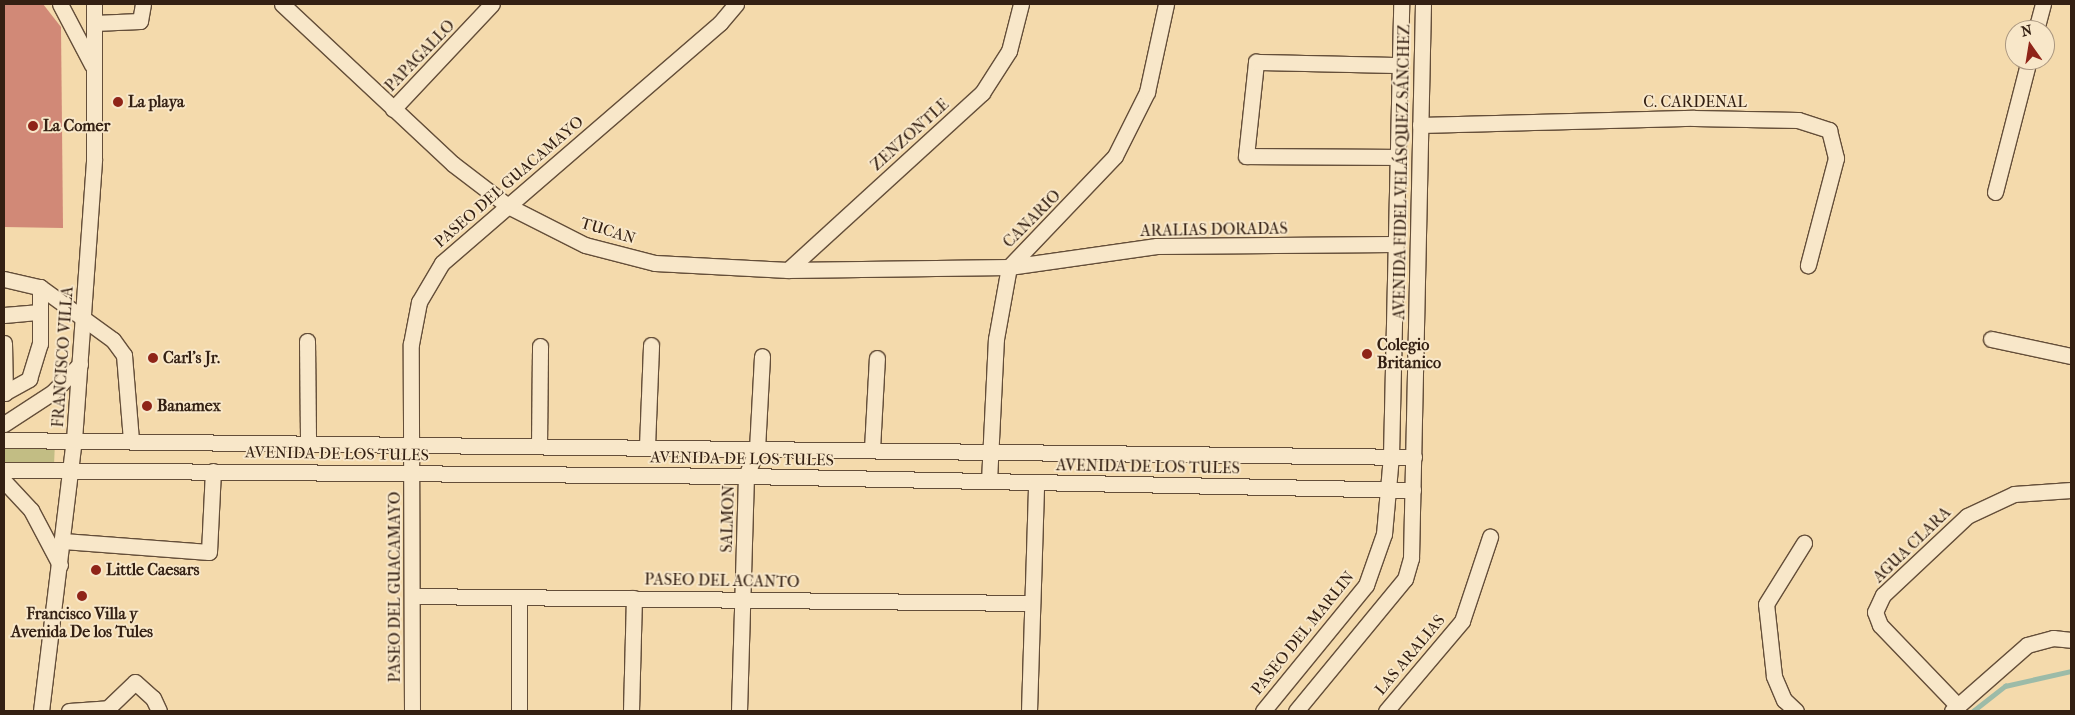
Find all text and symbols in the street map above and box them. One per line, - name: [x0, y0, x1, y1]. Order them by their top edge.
- street label: PAPAGALLO: [381, 16, 459, 96]
- north arrow: [2005, 20, 2055, 70]
- text: N: [2020, 21, 2034, 40]
- street label: AVENIDA FIDEL VELÁSQUEZ SÁNCHEZ: [1390, 24, 1414, 320]
- place label: La playa: [128, 92, 184, 112]
- street label: C. CARDENAL: [1643, 92, 1747, 112]
- street label: ZENZONTLE: [867, 95, 953, 175]
- marker: La playa: [112, 96, 124, 108]
- street label: PASEO DEL GUACAMAYO: [431, 112, 587, 252]
- place label: La Comer: [43, 116, 110, 136]
- marker: La Comer: [27, 120, 39, 132]
- street label: CANARIO: [999, 186, 1065, 252]
- street label: TUCAN: [578, 214, 638, 248]
- street label: ARALIAS DORADAS: [1140, 219, 1288, 241]
- street label: FRANCISCO VILLA: [48, 286, 78, 428]
- place label: Colegio Britanico: [1377, 335, 1441, 373]
- place label: Carl's Jr.: [163, 348, 220, 368]
- marker: Colegio Britanico: [1361, 348, 1373, 360]
- marker: Carl's Jr.: [147, 352, 159, 364]
- place label: Banamex: [157, 396, 221, 416]
- marker: Banamex: [141, 400, 153, 412]
- street label: AVENIDA DE LOS TULES: [245, 443, 429, 465]
- street label: AVENIDA DE LOS TULES: [650, 448, 834, 470]
- street label: AVENIDA DE LOS TULES: [1056, 456, 1240, 478]
- street label: SALMON: [717, 485, 739, 553]
- street label: PASEO DEL GUACAMAYO: [385, 492, 405, 682]
- street label: AGUA CLARA: [1869, 503, 1955, 587]
- place label: Little Caesars: [106, 560, 199, 580]
- marker: Little Caesars: [90, 564, 102, 576]
- street label: PASEO DEL MARLIN: [1247, 567, 1359, 699]
- street label: PASEO DEL ACANTO: [644, 570, 800, 592]
- marker: Francisco Villa y Avenida De los Tules: [76, 590, 88, 602]
- place label: Francisco Villa y Avenida De los Tules: [11, 604, 153, 642]
- street label: LAS ARALIAS: [1371, 611, 1449, 699]

